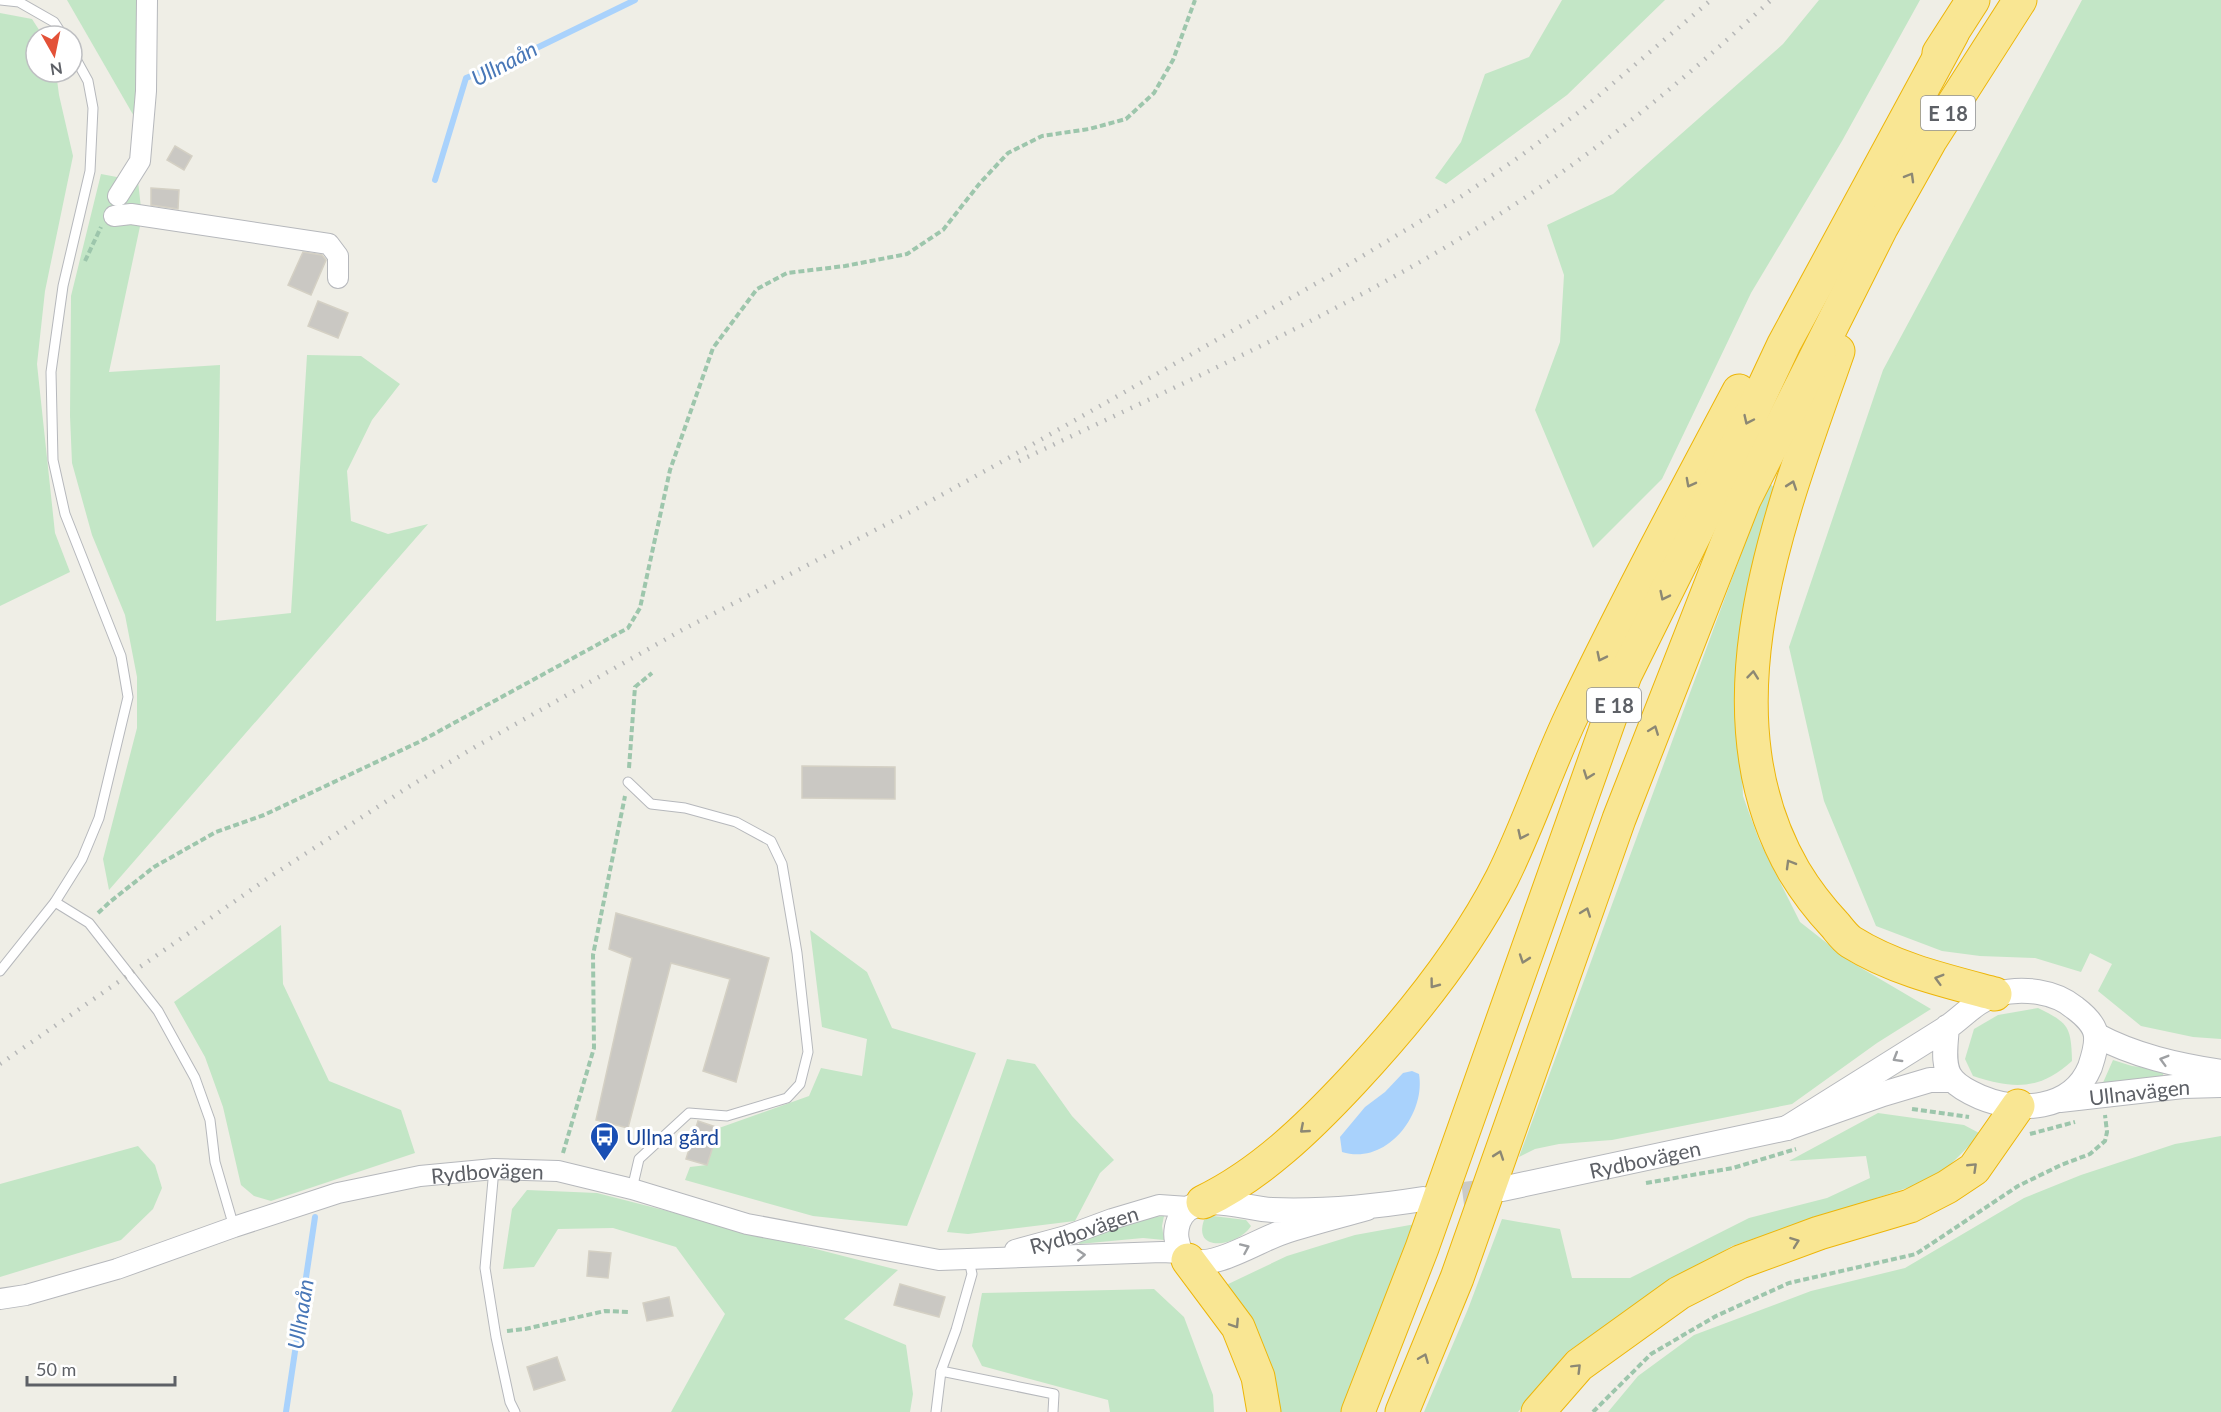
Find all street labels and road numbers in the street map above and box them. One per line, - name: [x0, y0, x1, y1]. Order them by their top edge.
- road number: E 18: [1921, 96, 1975, 130]
- road number: E 18: [1587, 688, 1641, 722]
- street label: Ullnavägen: [2088, 1073, 2190, 1109]
- street label: Rydbovägen: [1587, 1134, 1703, 1183]
- street label: Rydbovägen: [430, 1156, 544, 1187]
- street label: Rydbovägen: [1027, 1199, 1141, 1258]

